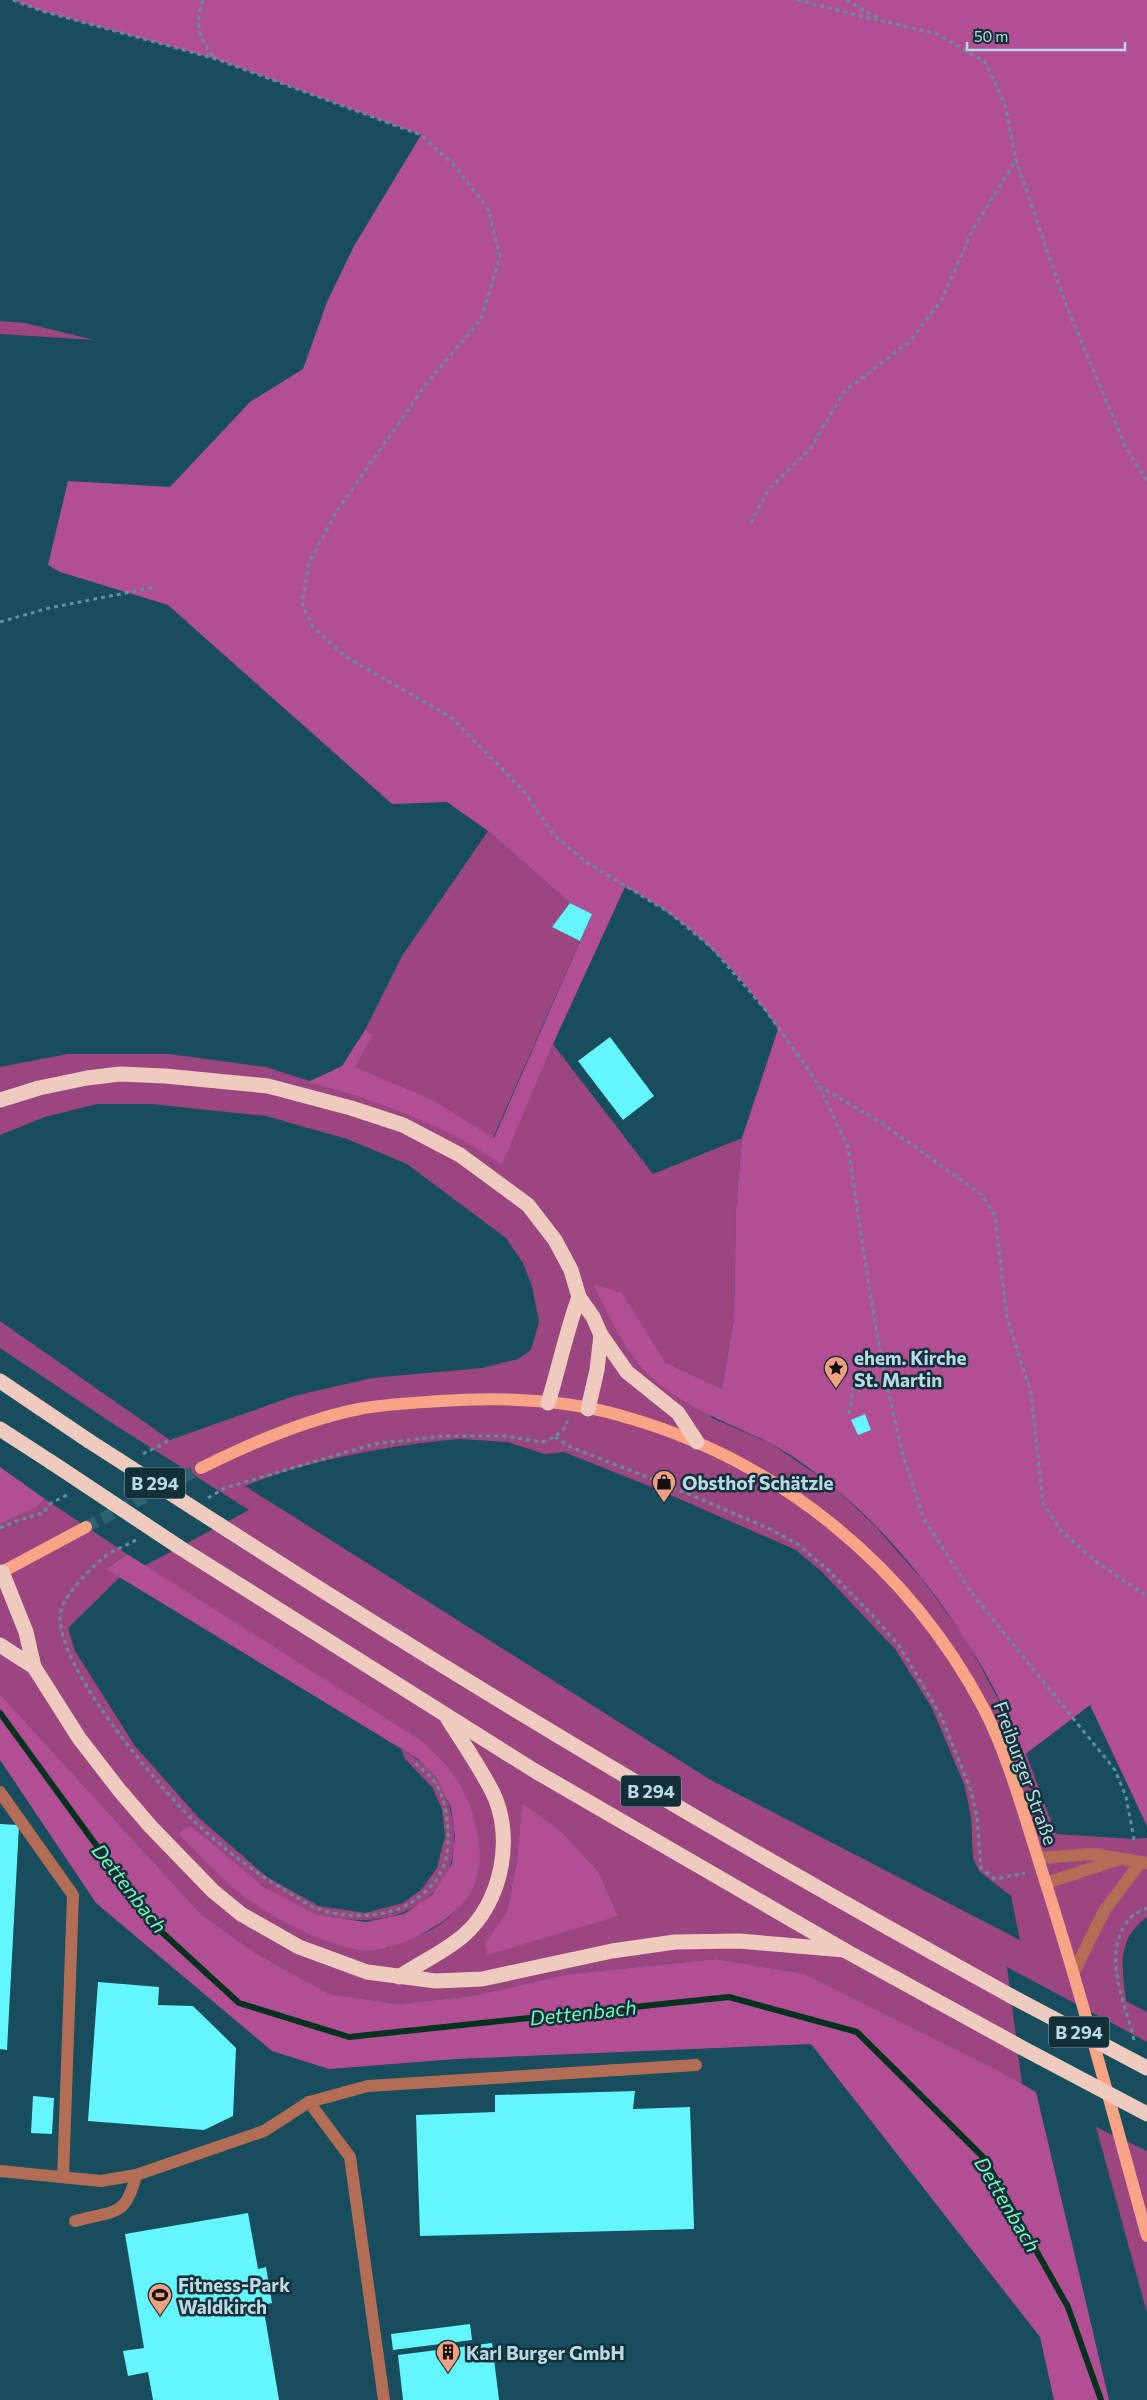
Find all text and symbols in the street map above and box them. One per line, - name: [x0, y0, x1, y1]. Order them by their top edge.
- scale bar: [967, 20, 1124, 52]
- text: 50 m: [974, 27, 1008, 45]
- place label: ehem. Kirche St. Martin: [854, 1346, 967, 1391]
- place icon: ehem. Kirche St. Martin: [823, 1355, 849, 1389]
- road number: B 294: [125, 1468, 185, 1499]
- shop icon: Obsthof Schätzle: [651, 1469, 677, 1503]
- place label: Obsthof Schätzle: [682, 1471, 834, 1494]
- street label: Freiburger Straße: [989, 1698, 1063, 1848]
- road number: B 294: [621, 1775, 681, 1806]
- water label: Dettenbach: [88, 1838, 172, 1938]
- water label: Dettenbach: [529, 1994, 637, 2030]
- road number: B 294: [1049, 2016, 1109, 2048]
- water label: Dettenbach: [970, 2152, 1046, 2256]
- place label: Fitness-Park Waldkirch: [178, 2273, 290, 2318]
- sports icon: Fitness-Park Waldkirch: [147, 2282, 173, 2316]
- building icon: Karl Burger GmbH: [435, 2339, 461, 2373]
- place label: Karl Burger GmbH: [466, 2341, 625, 2364]

